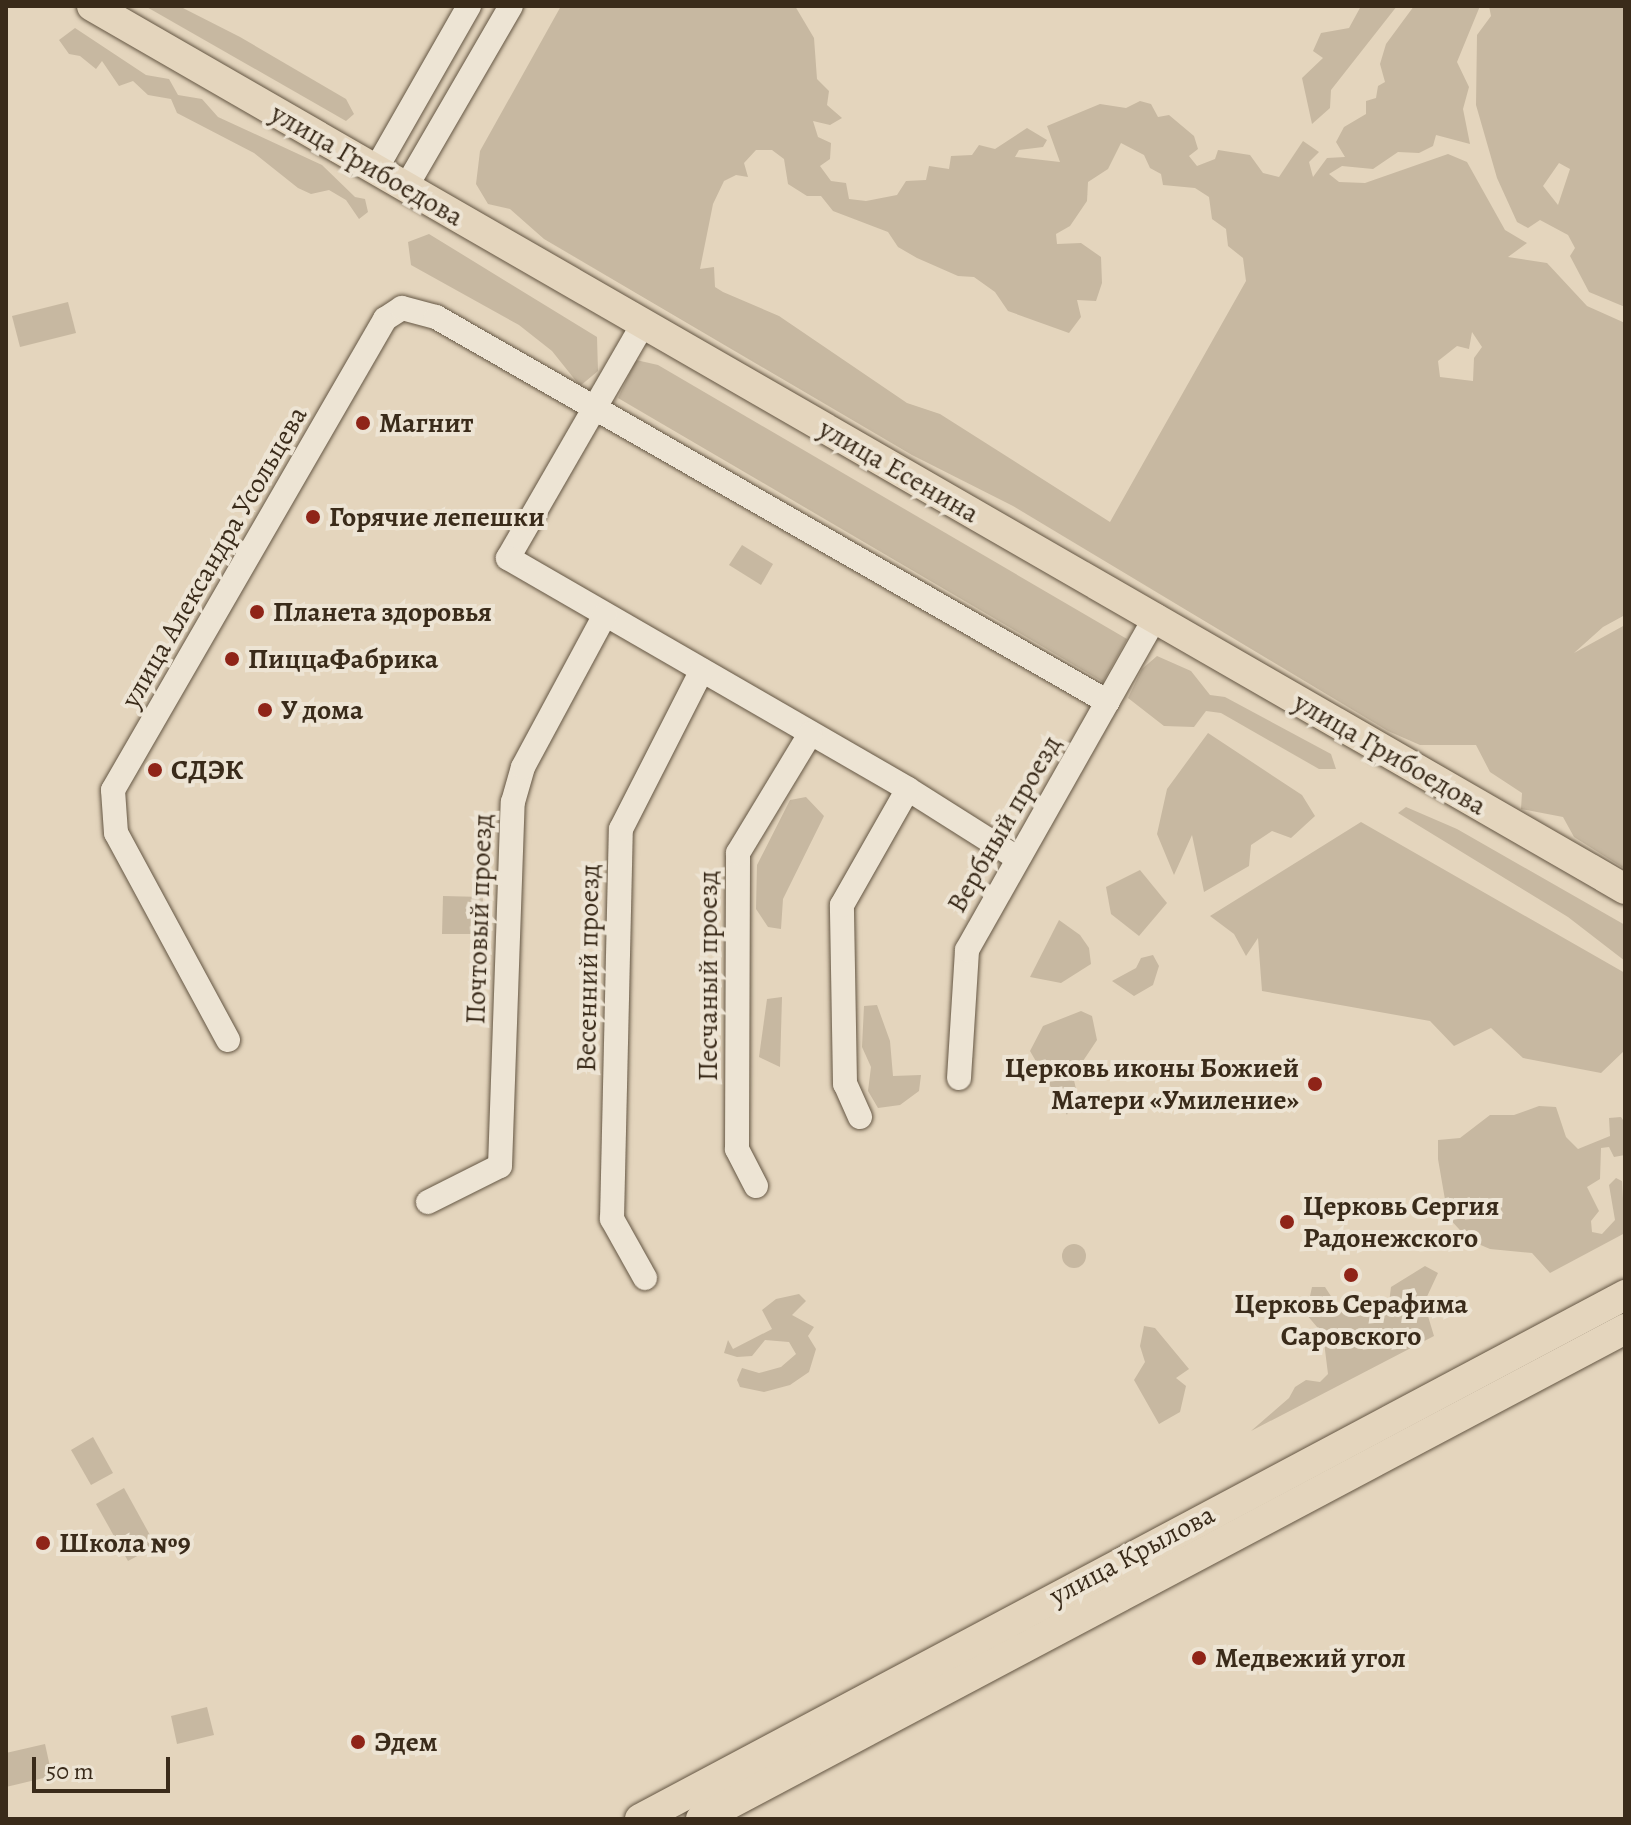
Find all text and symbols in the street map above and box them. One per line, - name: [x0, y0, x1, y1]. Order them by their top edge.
- street label: улица Грибоедова: [265, 96, 469, 234]
- street label: улица Александра Усольцева: [114, 400, 314, 714]
- place label: Магнит: [379, 406, 474, 440]
- street label: улица Есенина: [813, 412, 985, 530]
- marker: Магнит: [354, 414, 372, 432]
- place label: Горячие лепешки: [329, 500, 545, 534]
- marker: Горячие лепешки: [304, 508, 322, 526]
- place label: Планета здоровья: [273, 595, 492, 629]
- marker: Планета здоровья: [248, 603, 266, 621]
- place label: ПиццаФабрика: [248, 642, 438, 676]
- marker: ПиццаФабрика: [223, 650, 241, 668]
- street label: улица Грибоедова: [1288, 685, 1492, 823]
- place label: У дома: [281, 693, 363, 727]
- marker: У дома: [256, 701, 274, 719]
- street label: Вербный проезд: [940, 729, 1068, 919]
- place label: СДЭК: [171, 753, 243, 787]
- marker: СДЭК: [146, 761, 164, 779]
- street label: Почтовый проезд: [459, 813, 499, 1025]
- street label: Весенний проезд: [569, 864, 607, 1072]
- street label: Песчаный проезд: [691, 871, 725, 1081]
- place label: Церковь иконы Божией Матери «Умиление»: [1005, 1051, 1299, 1117]
- marker: Церковь иконы Божией Матери «Умиление»: [1306, 1075, 1324, 1093]
- place label: Церковь Сергия Радонежского: [1303, 1189, 1499, 1255]
- marker: Церковь Сергия Радонежского: [1278, 1213, 1296, 1231]
- marker: Церковь Серафима Саровского: [1342, 1266, 1360, 1284]
- place label: Церковь Серафима Саровского: [1234, 1287, 1468, 1353]
- street label: улица Крылова: [1044, 1497, 1220, 1613]
- place label: Школа №9: [59, 1526, 191, 1560]
- marker: Школа №9: [34, 1534, 52, 1552]
- place label: Медвежий угол: [1215, 1641, 1406, 1675]
- marker: Медвежий угол: [1190, 1649, 1208, 1667]
- place label: Эдем: [374, 1725, 438, 1759]
- marker: Эдем: [349, 1733, 367, 1751]
- scale bar: [36, 1741, 174, 1791]
- text: 50 m: [46, 1755, 94, 1787]

